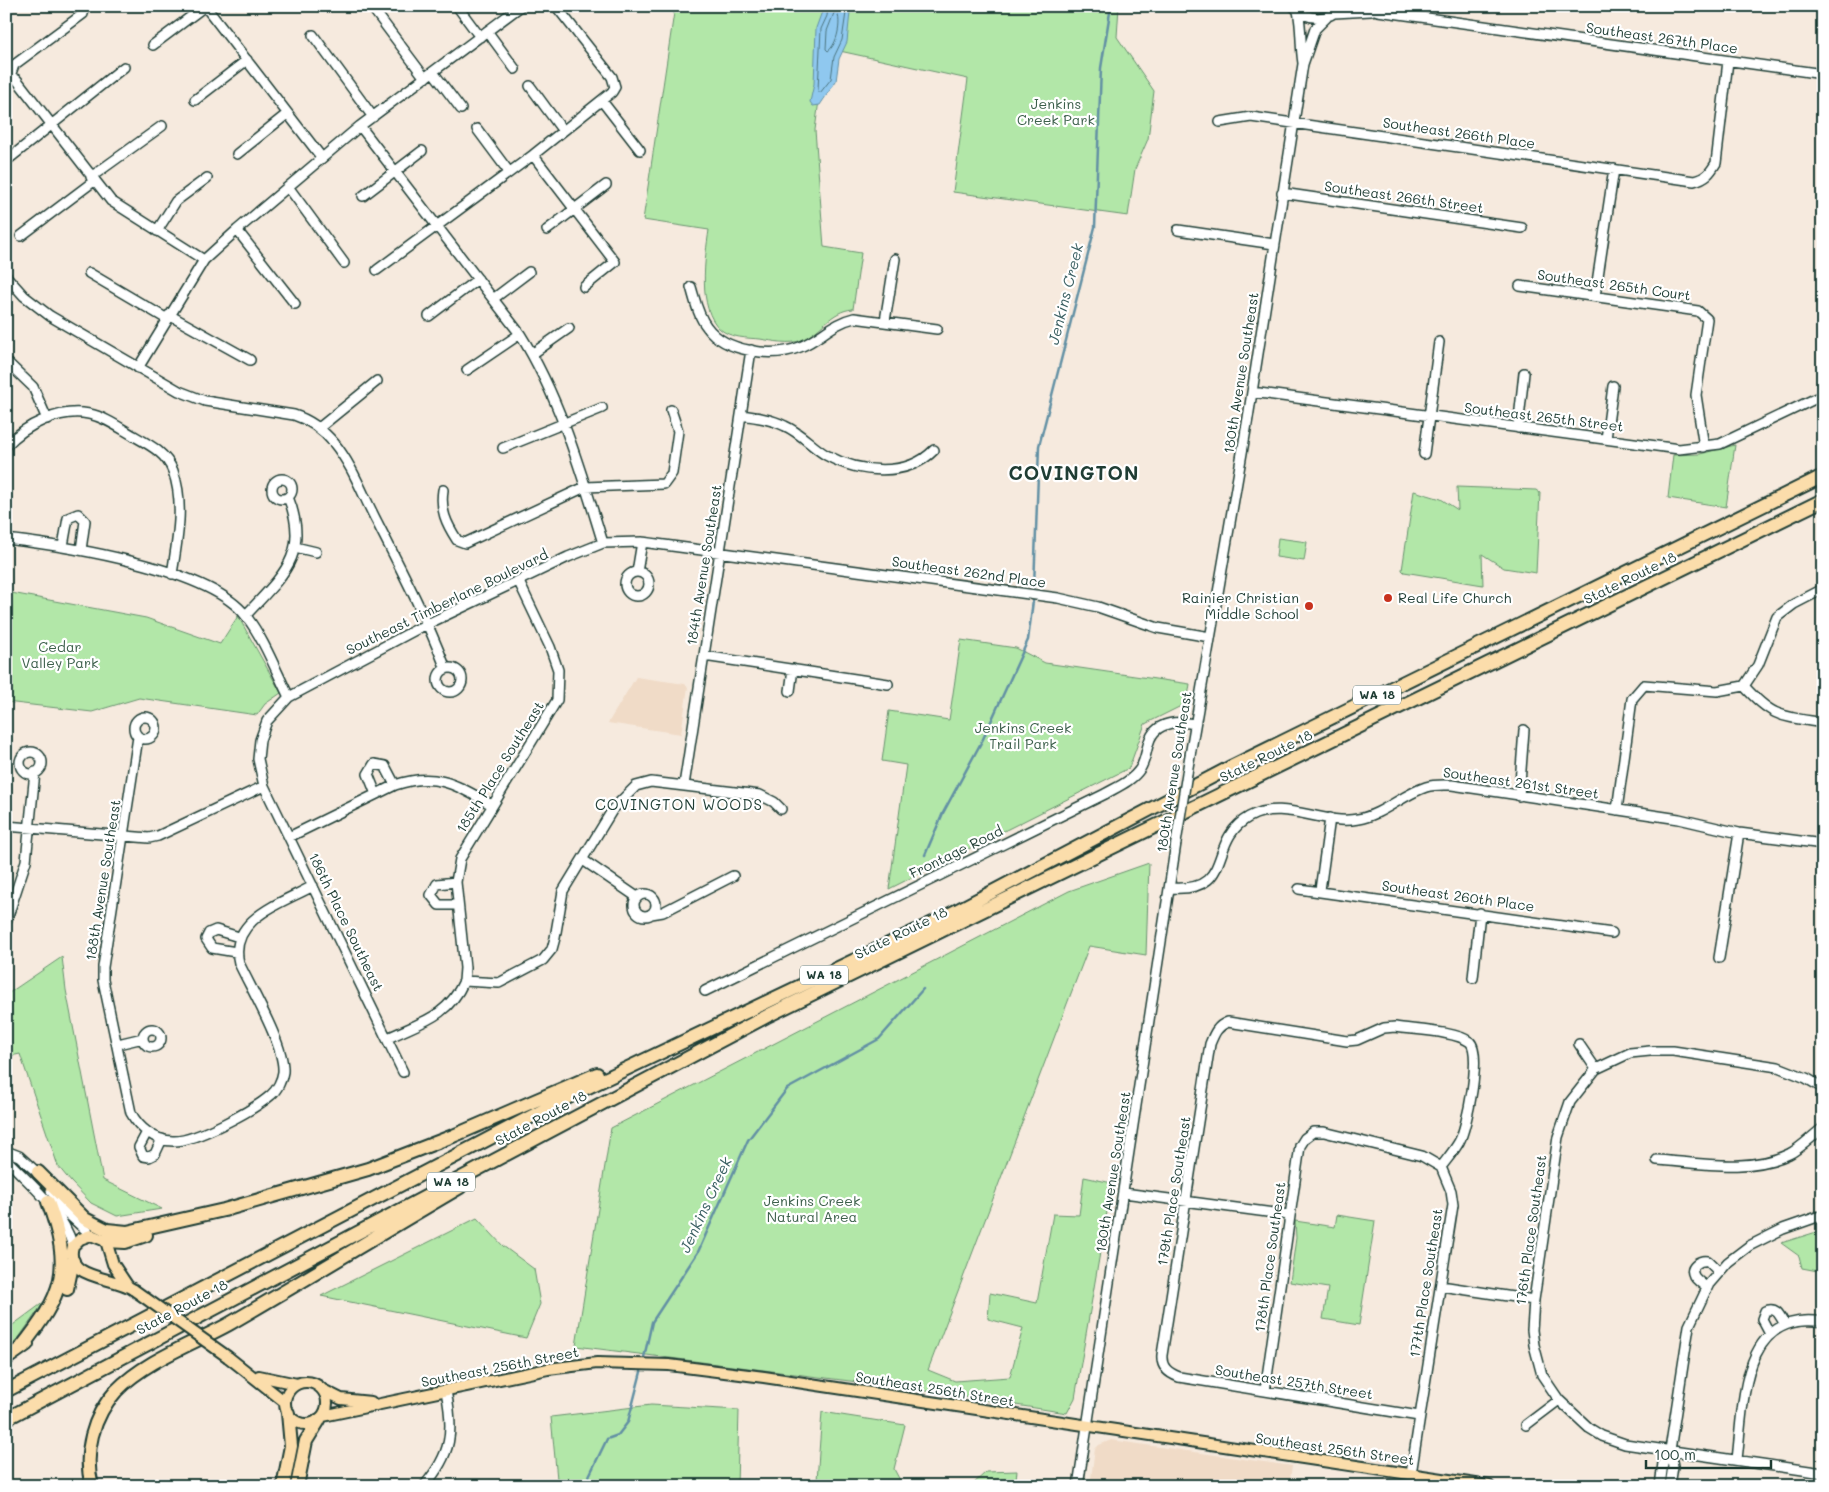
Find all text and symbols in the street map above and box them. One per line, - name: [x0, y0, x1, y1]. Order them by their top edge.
- street label: Southeast 267th Place: [1585, 17, 1739, 58]
- park label: Jenkins Creek Park: [1017, 94, 1095, 129]
- street label: Southeast 266th Place: [1382, 112, 1536, 153]
- street label: Southeast 266th Street: [1323, 176, 1485, 217]
- water label: Jenkins Creek: [1043, 240, 1088, 346]
- street label: Southeast 265th Court: [1536, 264, 1692, 305]
- street label: 180th Avenue Southeast: [1218, 291, 1263, 455]
- street label: Southeast 265th Street: [1463, 397, 1625, 436]
- district label: COVINGTON: [1009, 460, 1139, 485]
- street label: 184th Avenue Southeast: [681, 483, 726, 647]
- street label: Southeast Timberlane Boulevard: [343, 544, 551, 659]
- street label: State Route 18: [1580, 547, 1679, 608]
- street label: Southeast 262nd Place: [891, 551, 1047, 592]
- place label: Rainier Christian Middle School: [1182, 588, 1299, 623]
- place label: Real Life Church: [1398, 588, 1511, 607]
- marker: Real Life Church: [1382, 592, 1394, 604]
- marker: Rainier Christian Middle School: [1303, 600, 1315, 612]
- park label: Cedar Valley Park: [22, 637, 98, 672]
- road number: WA 18: [1353, 686, 1401, 704]
- street label: 180th Avenue Southeast: [1151, 690, 1196, 854]
- street label: 185th Place Southeast: [451, 697, 548, 836]
- park label: Jenkins Creek Trail Park: [975, 718, 1071, 753]
- street label: State Route 18: [1216, 725, 1315, 786]
- street label: Southeast 261st Street: [1442, 762, 1600, 803]
- district label: COVINGTON WOODS: [595, 794, 763, 814]
- street label: 188th Avenue Southeast: [80, 798, 125, 962]
- street label: Frontage Road: [906, 821, 1006, 882]
- street label: 186th Place Southeast: [305, 849, 388, 994]
- street label: Southeast 260th Place: [1381, 875, 1536, 916]
- street label: State Route 18: [851, 902, 950, 963]
- road number: WA 18: [800, 966, 848, 984]
- street label: State Route 18: [492, 1085, 590, 1150]
- street label: 180th Avenue Southeast: [1090, 1090, 1135, 1254]
- street label: 179th Place Southeast: [1152, 1115, 1195, 1267]
- water label: Jenkins Creek: [674, 1152, 736, 1256]
- street label: 176th Place Southeast: [1511, 1154, 1550, 1306]
- road number: WA 18: [427, 1172, 475, 1192]
- street label: 178th Place Southeast: [1250, 1181, 1289, 1333]
- park label: Jenkins Creek Natural Area: [764, 1191, 860, 1226]
- street label: 177th Place Southeast: [1404, 1207, 1447, 1359]
- street label: State Route 18: [133, 1274, 231, 1339]
- street label: Southeast 256th Street: [419, 1342, 580, 1391]
- street label: Southeast 257th Street: [1214, 1360, 1374, 1403]
- street label: Southeast 256th Street: [854, 1367, 1016, 1410]
- street label: Southeast 256th Street: [1254, 1428, 1416, 1469]
- scale bar: [1646, 1437, 1772, 1469]
- text: 100 m: [1654, 1444, 1696, 1464]

